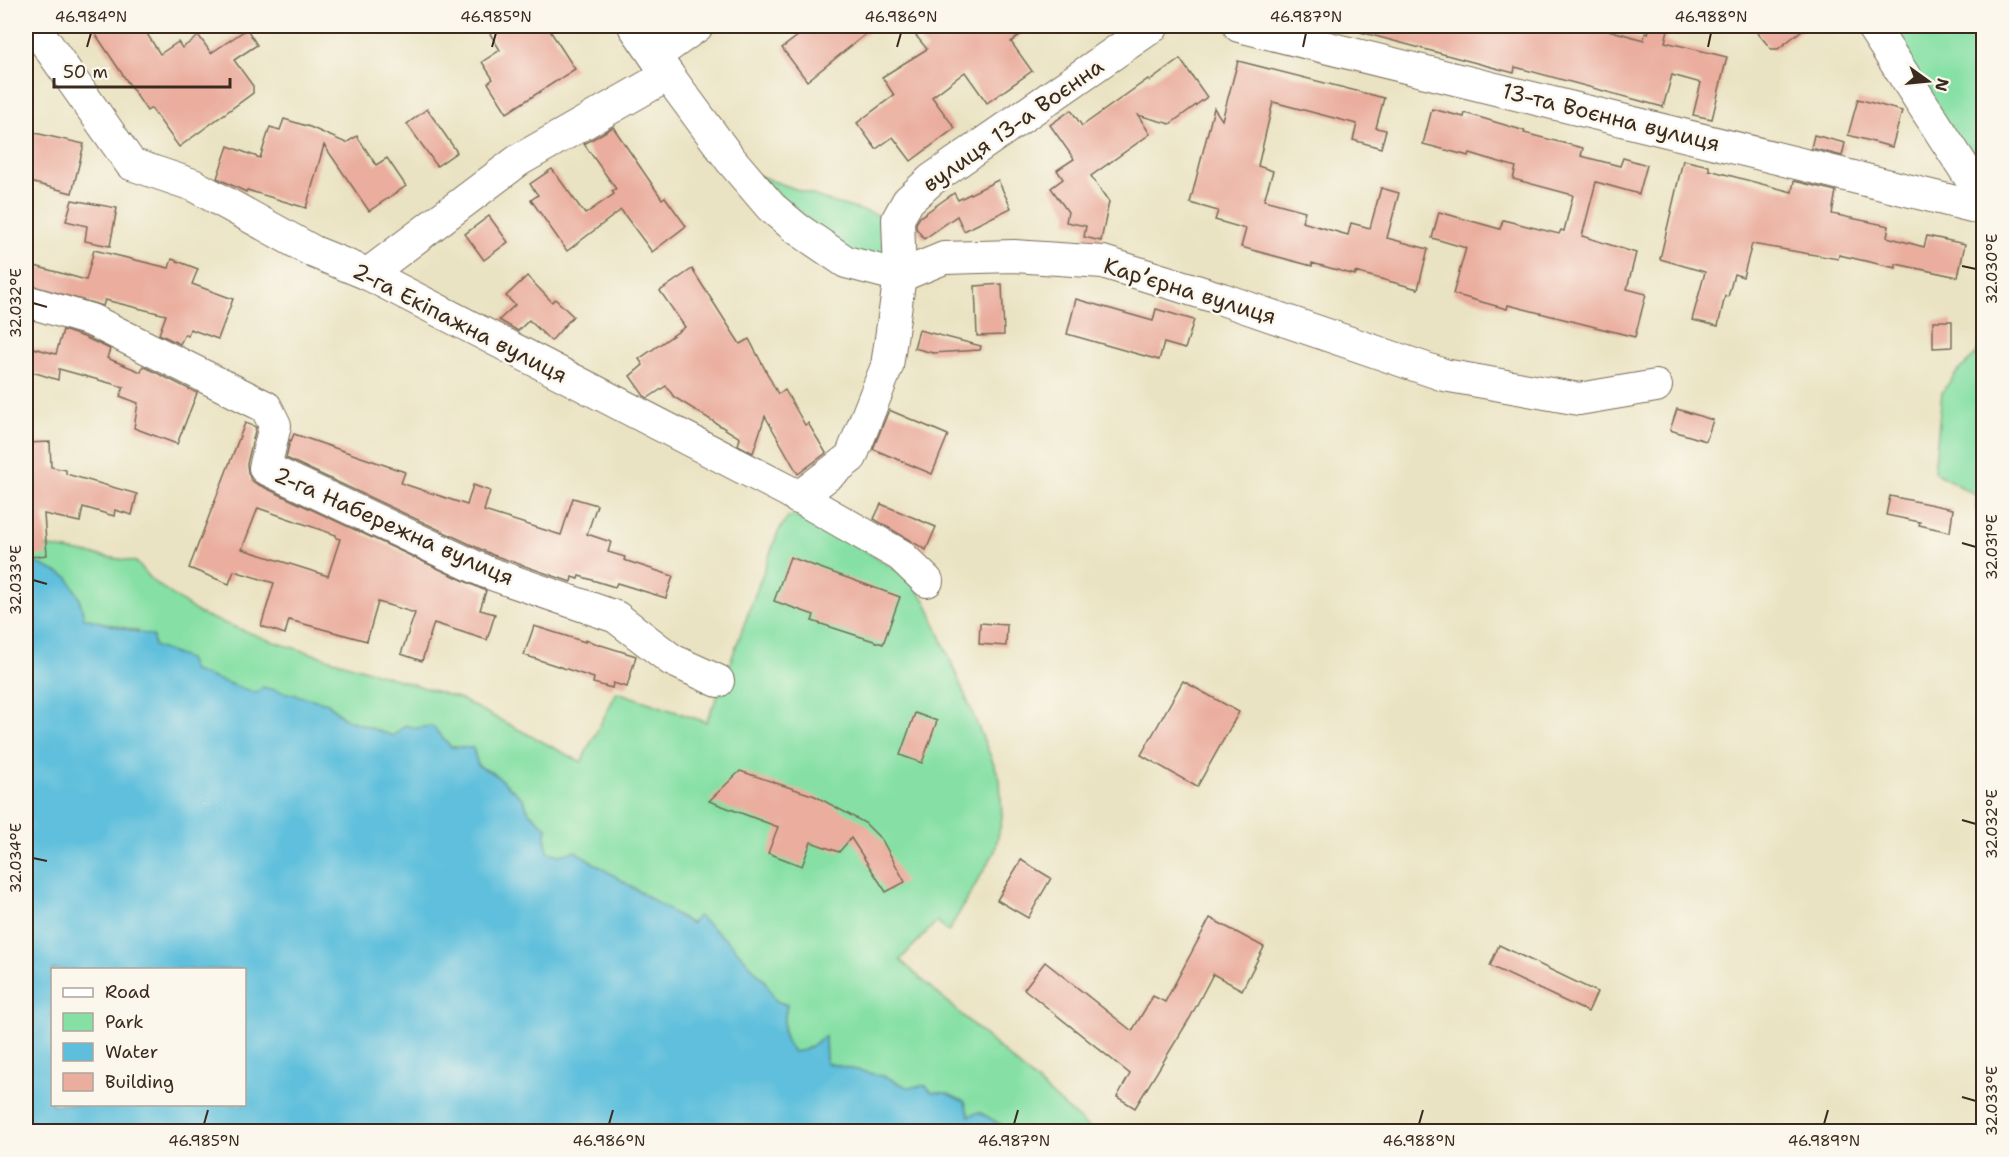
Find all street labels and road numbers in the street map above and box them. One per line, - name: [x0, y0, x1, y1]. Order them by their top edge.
- street label: вулиця 13-а Воєнна: [917, 51, 1109, 198]
- street label: 13-та Воєнна вулиця: [1499, 76, 1723, 158]
- street label: Карʼєрна вулиця: [1100, 251, 1280, 331]
- street label: 2-га Екіпажна вулиця: [348, 256, 572, 390]
- street label: 2-га Набережна вулиця: [270, 460, 518, 592]

